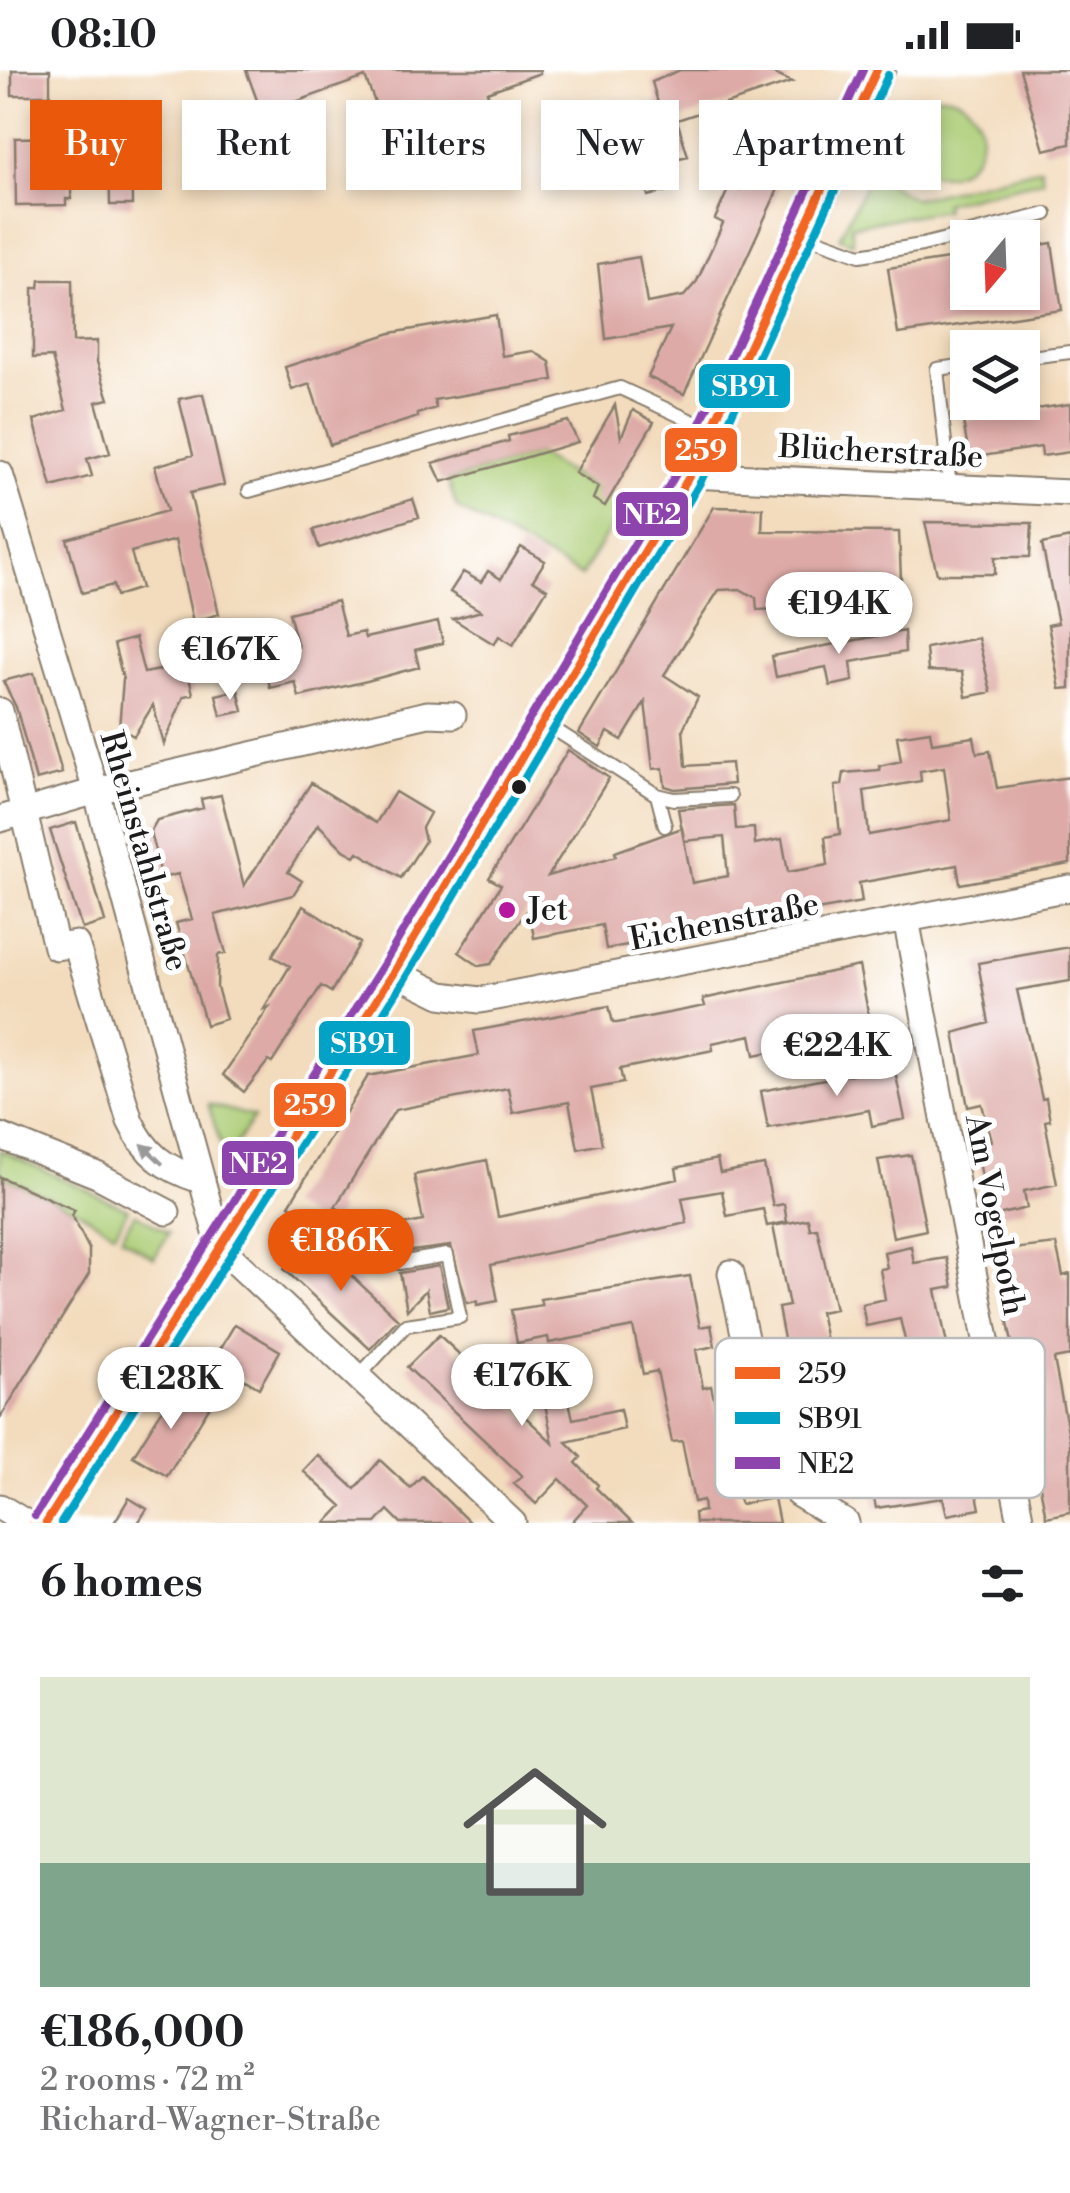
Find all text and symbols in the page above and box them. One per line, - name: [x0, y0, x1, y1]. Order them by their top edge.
- text: 08:10: [50, 12, 157, 59]
- chip: Buy: [30, 100, 162, 190]
- chip: Rent: [182, 100, 326, 190]
- chip: Filters: [346, 100, 521, 190]
- chip: New: [541, 100, 679, 190]
- chip: Apartment: [699, 100, 941, 190]
- north arrow: [950, 220, 1040, 310]
- map controls: [950, 220, 1040, 420]
- button: layers: [950, 330, 1040, 420]
- line badge: SB91: [697, 362, 792, 410]
- text: SB91: [711, 370, 779, 405]
- line badge: 259: [663, 426, 739, 474]
- street label: Blücherstraße: [777, 427, 984, 477]
- text: 259: [675, 434, 727, 469]
- line badge: NE2: [614, 490, 690, 538]
- text: NE2: [622, 498, 682, 533]
- pin: €194K: [769, 572, 909, 657]
- text: €194K: [788, 584, 890, 624]
- pin: €167K: [160, 618, 300, 703]
- text: €167K: [181, 630, 279, 670]
- street label: Rheinstahlstraße: [91, 727, 197, 975]
- unlabelled marker: [509, 777, 529, 797]
- street label: Eichenstraße: [626, 884, 822, 960]
- place label: Jet: [526, 890, 568, 930]
- marker: Jet: [496, 899, 518, 921]
- pin: €224K: [767, 1014, 907, 1099]
- line badge: SB91: [317, 1019, 412, 1067]
- text: €224K: [783, 1026, 891, 1066]
- text: SB91: [330, 1027, 398, 1062]
- line badge: 259: [272, 1081, 348, 1129]
- text: 259: [284, 1089, 336, 1124]
- street label: Am Vogelpoth: [956, 1110, 1034, 1319]
- line badge: NE2: [220, 1139, 296, 1187]
- one-way arrow: [140, 1143, 164, 1166]
- text: NE2: [228, 1147, 288, 1182]
- pin: €186K: [271, 1209, 411, 1294]
- text: €186K: [290, 1221, 392, 1261]
- legend: [715, 1338, 1045, 1498]
- pin: €176K: [452, 1344, 592, 1429]
- pin: €128K: [101, 1347, 241, 1432]
- text: €176K: [473, 1356, 571, 1396]
- text: 259: [798, 1357, 846, 1392]
- text: €128K: [119, 1359, 223, 1399]
- text: SB91: [798, 1402, 862, 1437]
- text: NE2: [798, 1447, 854, 1482]
- icon: filters: [975, 1556, 1030, 1611]
- text: 6 homes: [40, 1557, 203, 1610]
- icon: home: [445, 1742, 625, 1922]
- text: €186,000: [40, 2007, 245, 2060]
- text: 2 rooms · 72 m²: [40, 2060, 255, 2100]
- text: Richard-Wagner-Straße: [40, 2100, 381, 2140]

